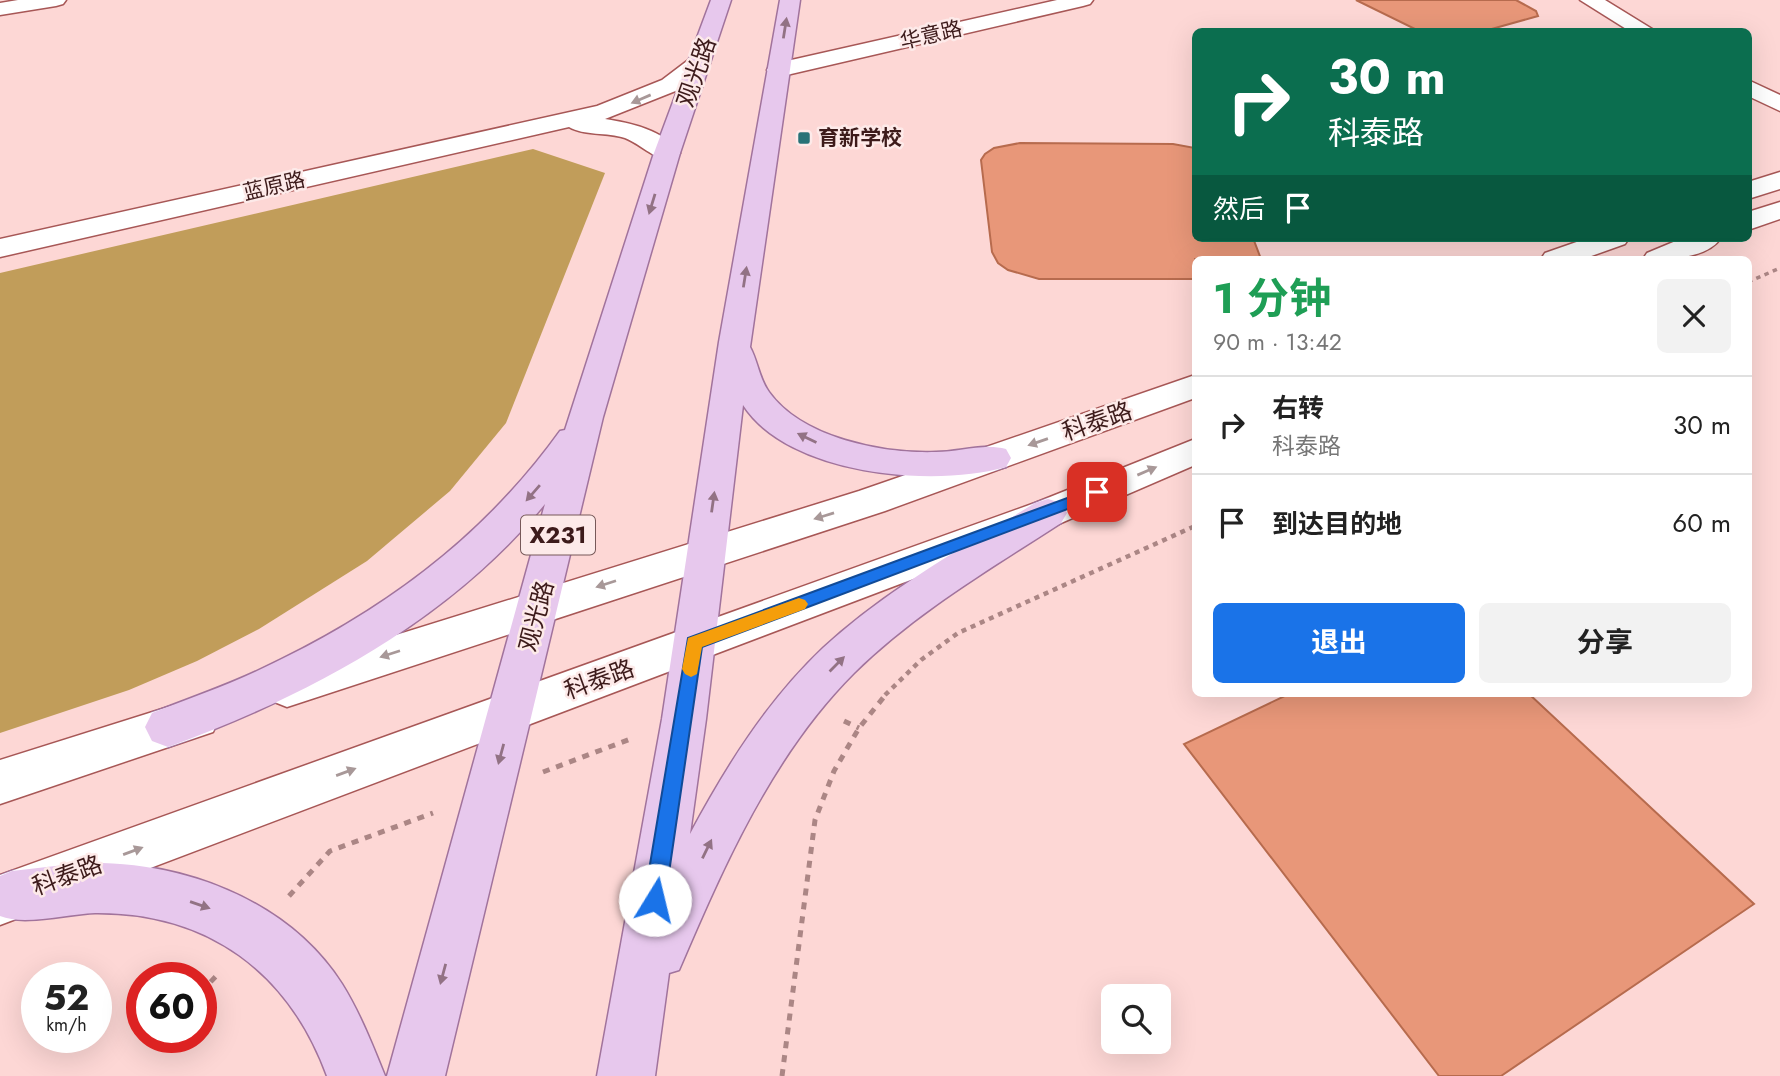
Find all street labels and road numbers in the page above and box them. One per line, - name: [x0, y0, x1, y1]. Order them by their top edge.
- street label: 华意路: [897, 13, 965, 57]
- street label: 观光路: [668, 32, 724, 112]
- street label: 蓝原路: [240, 164, 308, 208]
- street label: 科泰路: [1057, 393, 1137, 449]
- road number: X231: [521, 516, 595, 554]
- street label: 观光路: [510, 577, 562, 655]
- street label: 科泰路: [559, 650, 639, 708]
- street label: 科泰路: [27, 846, 107, 904]

